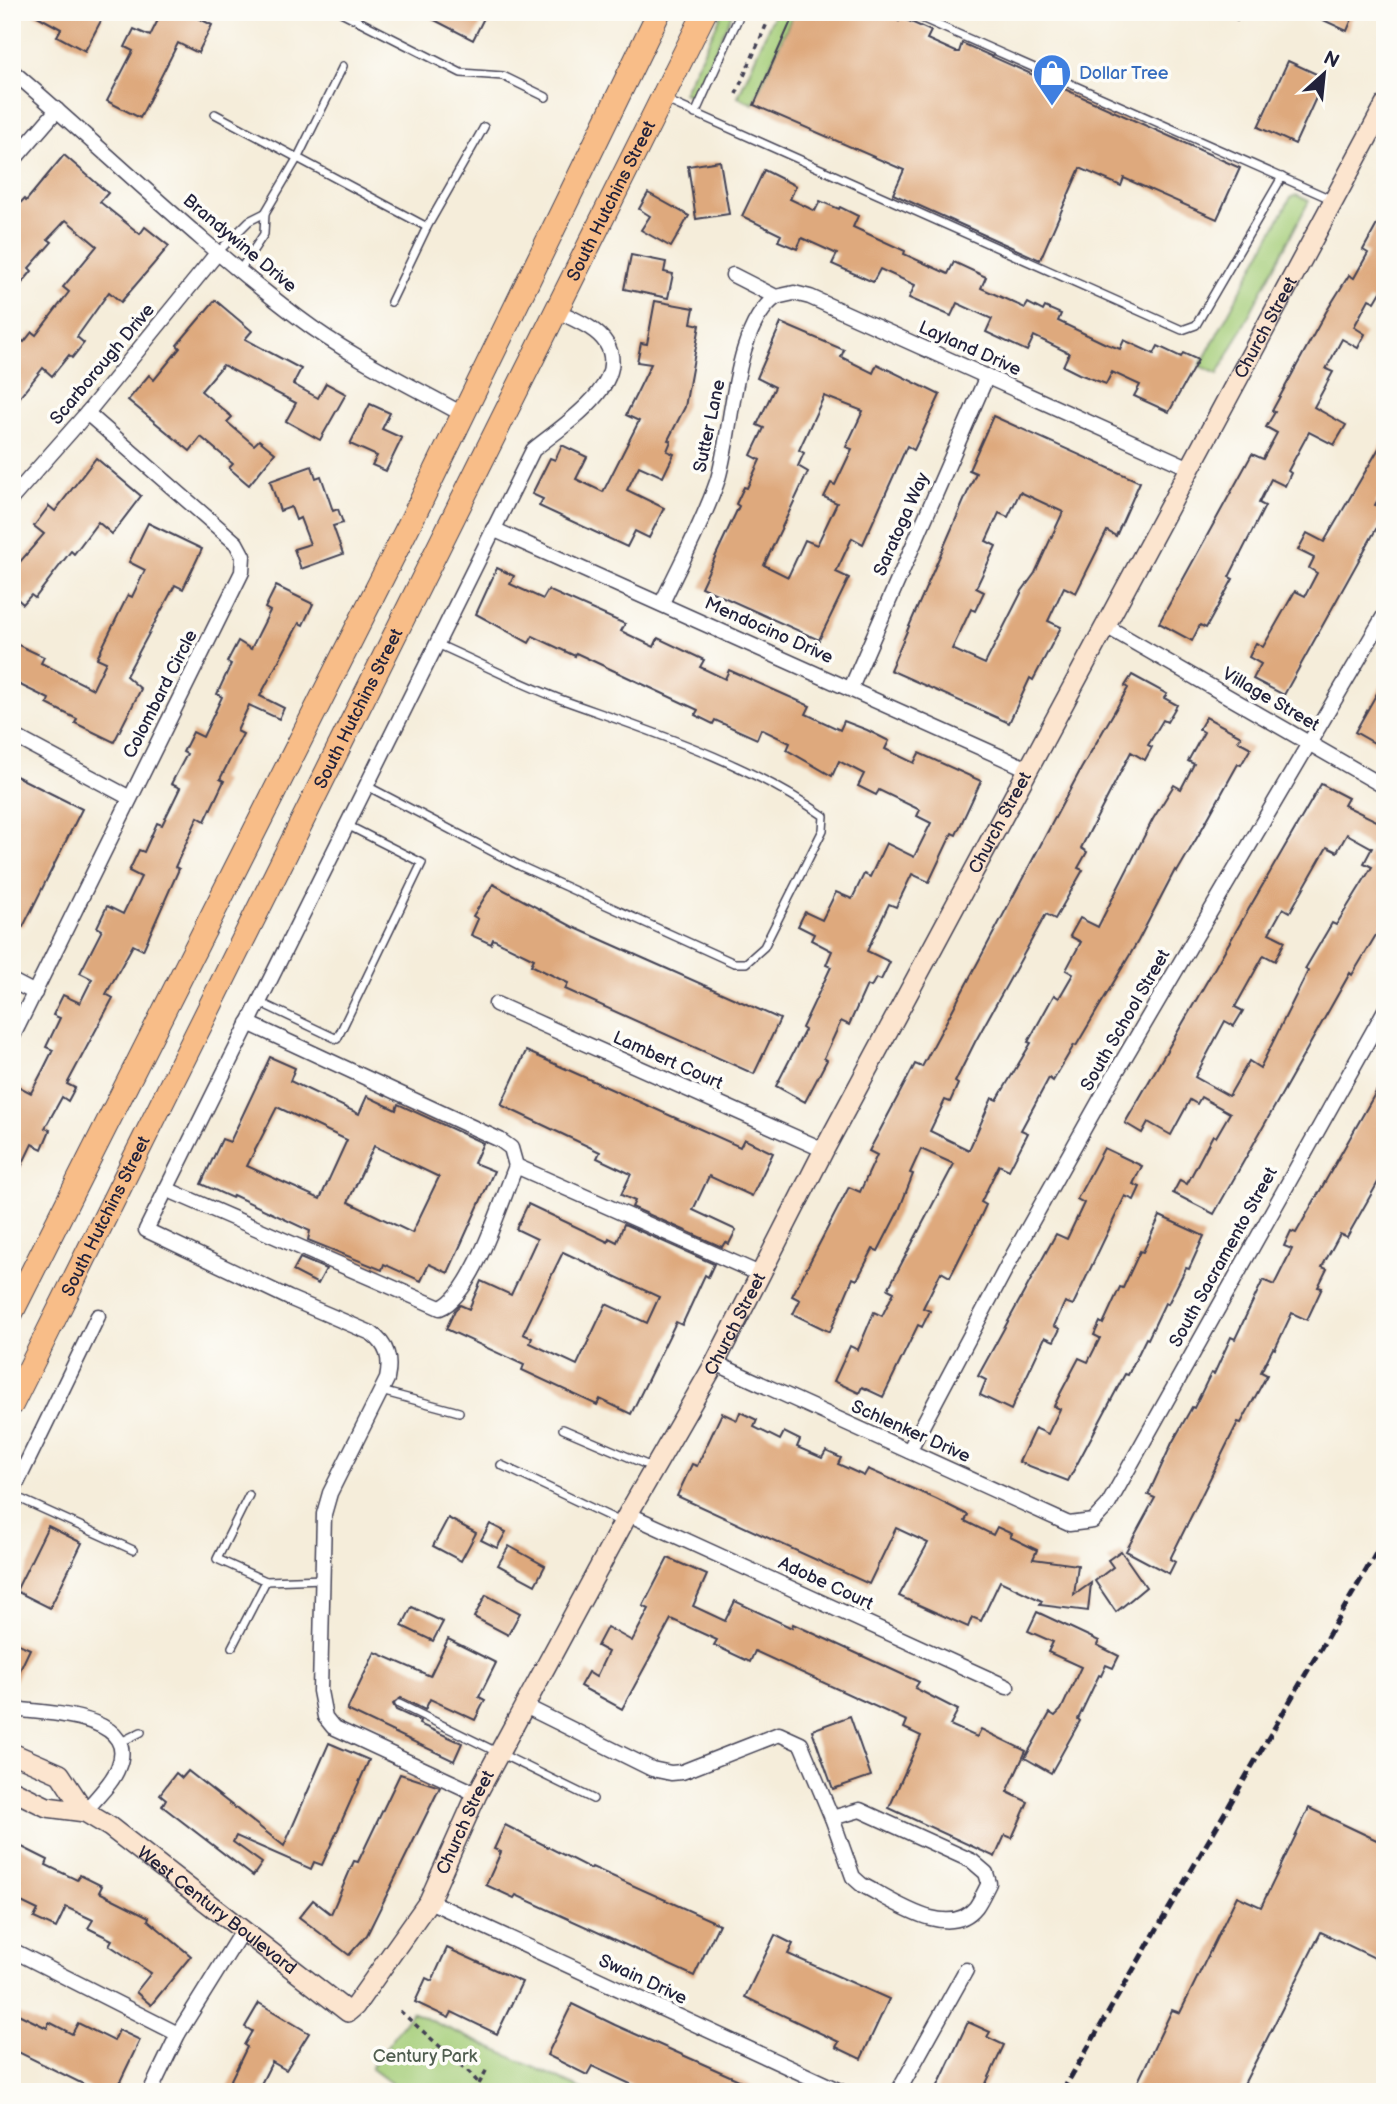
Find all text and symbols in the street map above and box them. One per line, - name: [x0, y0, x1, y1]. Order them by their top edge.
- north arrow: [1288, 38, 1358, 108]
- text: N: [1319, 47, 1343, 74]
- shop icon: Dollar Tree: [1031, 52, 1073, 107]
- place label: Dollar Tree: [1079, 63, 1169, 84]
- street label: South Hutchins Street: [563, 117, 660, 285]
- street label: Brandywine Drive: [179, 190, 301, 297]
- street label: Church Street: [1230, 273, 1302, 382]
- street label: Scarborough Drive: [46, 299, 159, 429]
- street label: Layland Drive: [915, 317, 1025, 381]
- street label: Sutter Lane: [689, 377, 730, 474]
- street label: Saratoga Way: [869, 468, 934, 579]
- street label: Mendocino Drive: [701, 593, 837, 668]
- street label: South Hutchins Street: [310, 625, 408, 792]
- street label: Colombard Circle: [119, 626, 202, 762]
- street label: Village Street: [1219, 663, 1323, 736]
- street label: Church Street: [964, 768, 1036, 877]
- street label: South School Street: [1076, 945, 1175, 1095]
- street label: Lambert Court: [610, 1027, 726, 1094]
- street label: South Hutchins Street: [57, 1132, 155, 1300]
- street label: South Sacramento Street: [1165, 1163, 1282, 1351]
- street label: Church Street: [700, 1269, 771, 1379]
- street label: Schlenker Drive: [848, 1396, 974, 1467]
- street label: Adobe Court: [775, 1552, 877, 1615]
- street label: Church Street: [432, 1766, 499, 1878]
- street label: West Century Boulevard: [133, 1842, 301, 1979]
- street label: Swain Drive: [595, 1950, 690, 2009]
- park label: Century Park: [373, 2046, 477, 2067]

